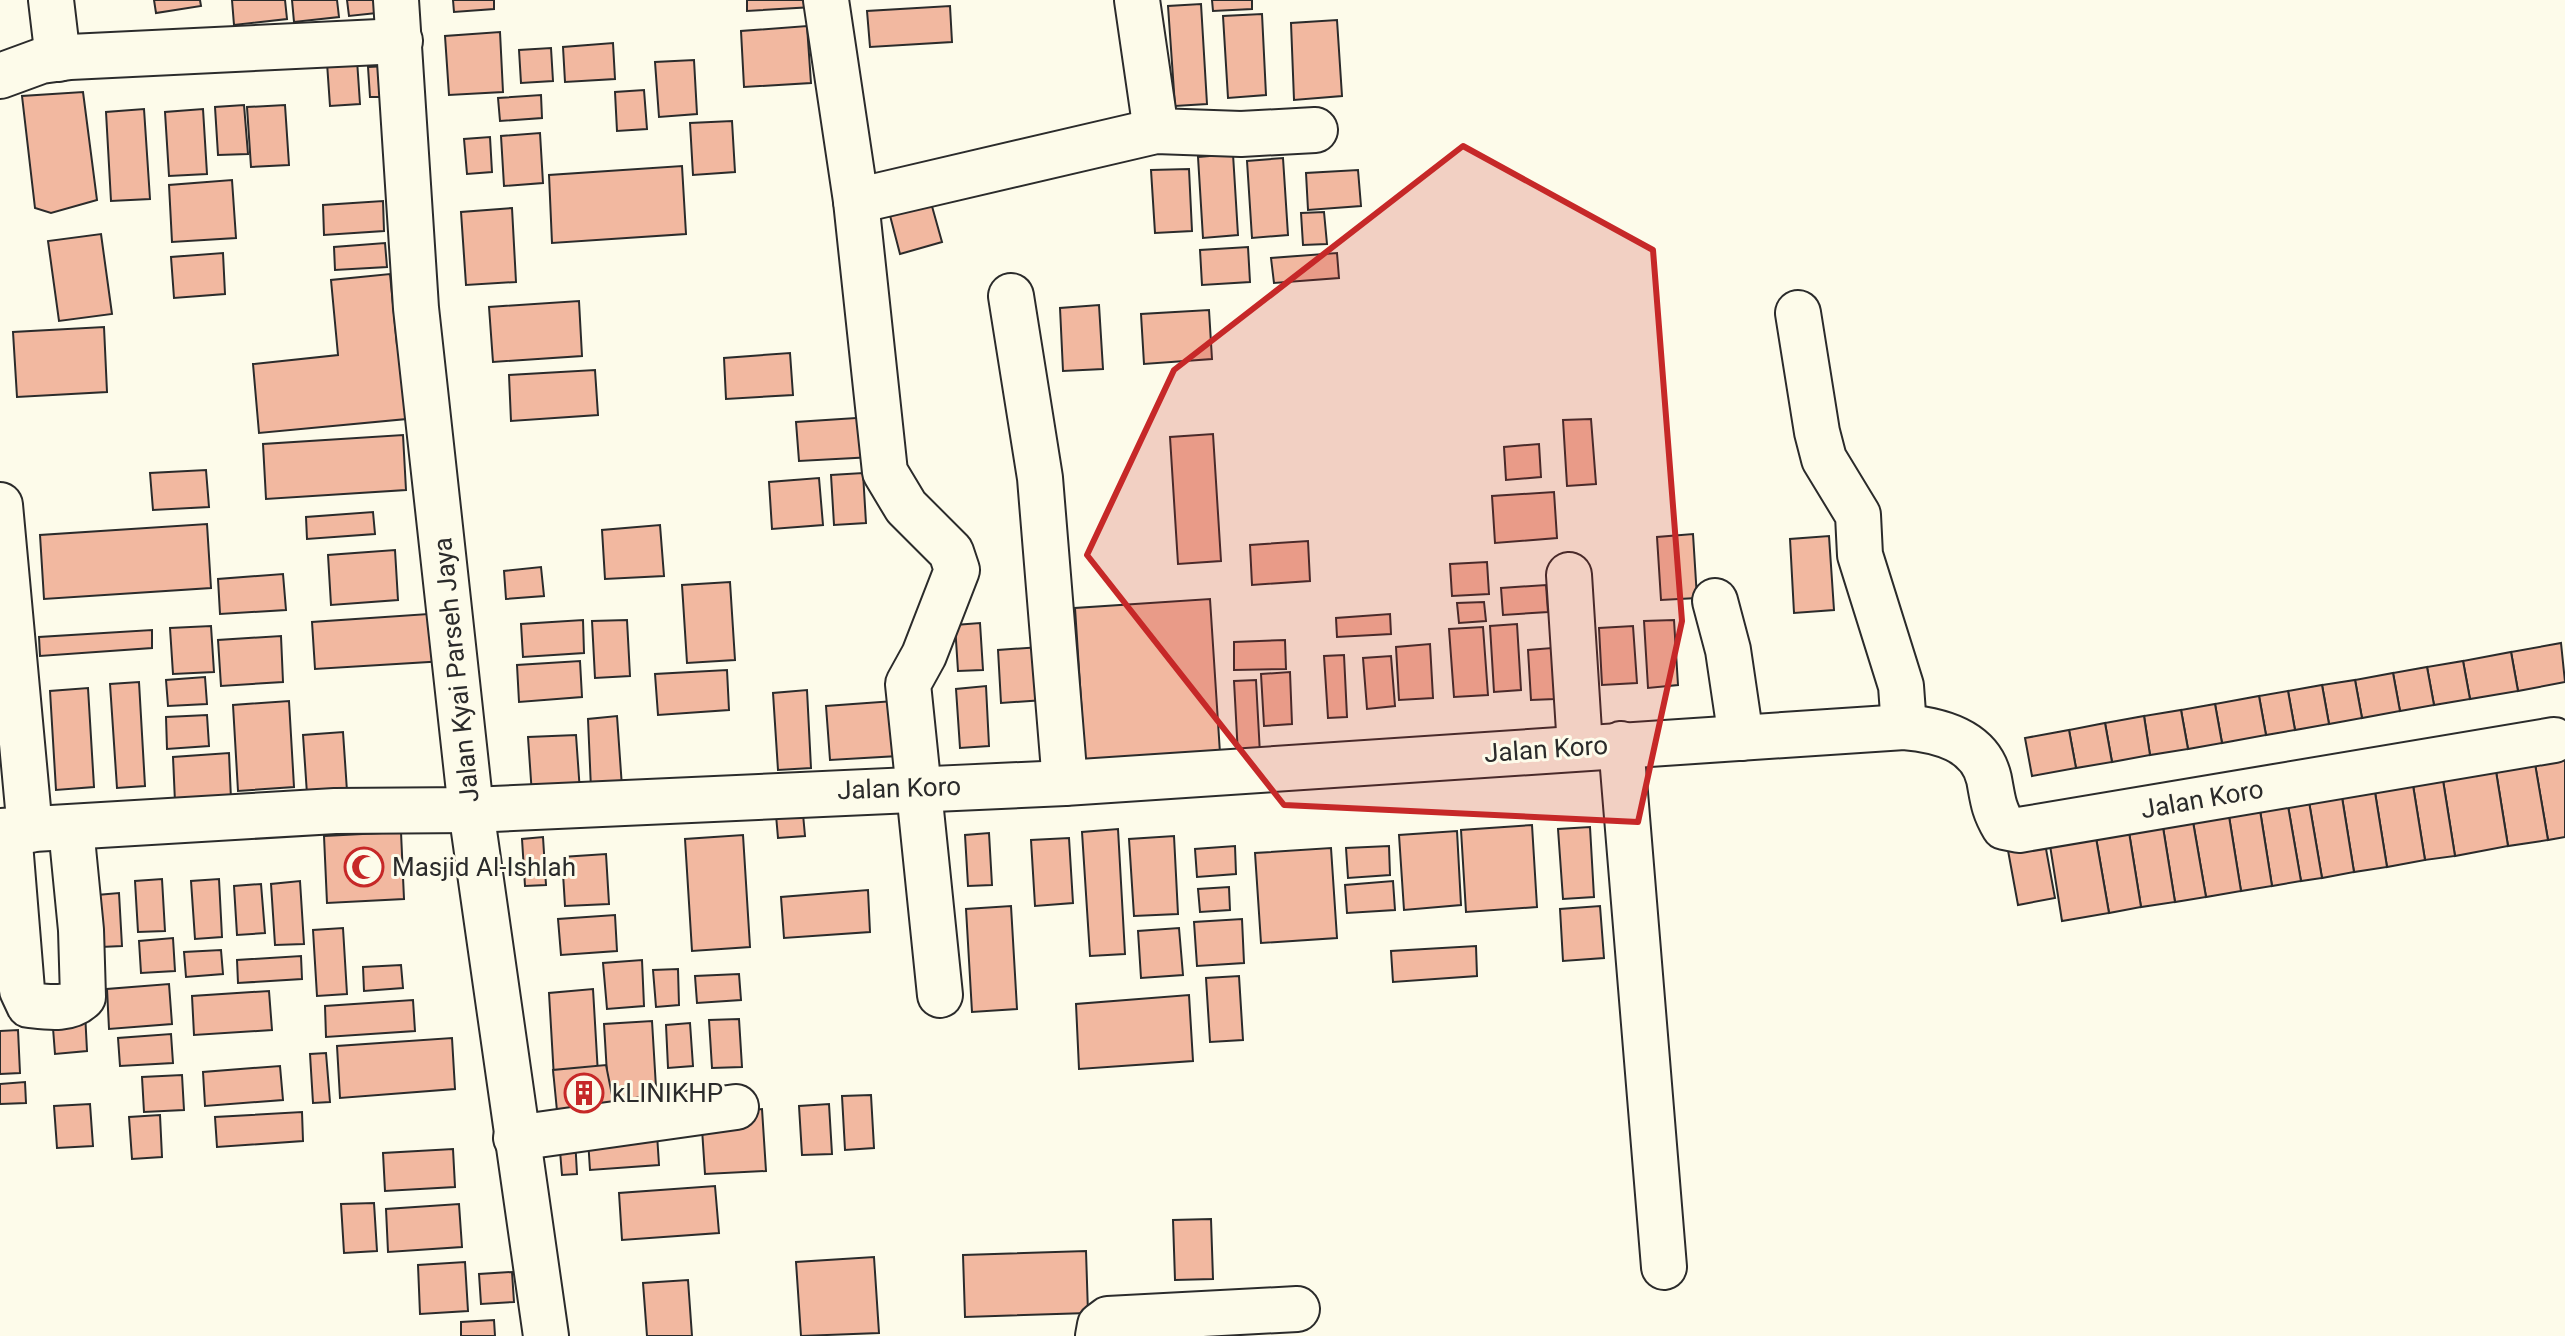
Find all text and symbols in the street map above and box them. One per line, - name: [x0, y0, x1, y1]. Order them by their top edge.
- street label: Jalan Kyai Parseh Jaya: [427, 536, 485, 804]
- street label: Jalan Koro: [1483, 730, 1609, 768]
- street label: Jalan Koro: [837, 771, 961, 805]
- street label: Jalan Koro: [2138, 773, 2266, 825]
- mosque icon: Masjid Al-Ishlah: [343, 846, 385, 888]
- place label: Masjid Al-Ishlah: [392, 852, 576, 882]
- building icon: kLINIKHP: [563, 1072, 605, 1114]
- place label: kLINIKHP: [612, 1078, 723, 1108]

